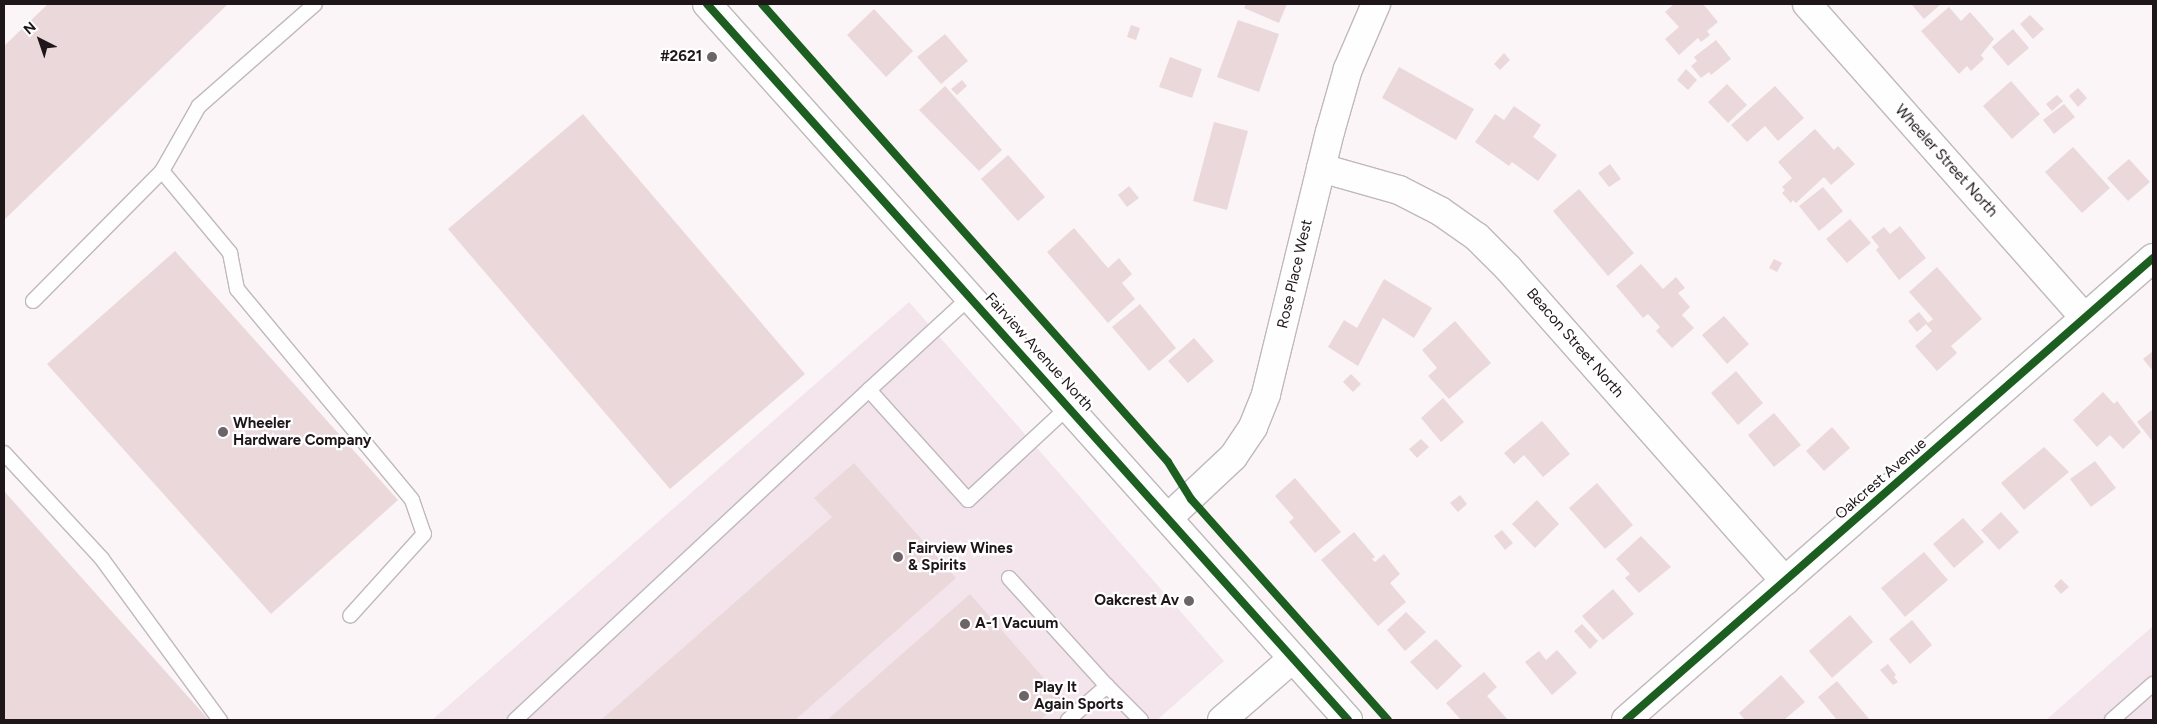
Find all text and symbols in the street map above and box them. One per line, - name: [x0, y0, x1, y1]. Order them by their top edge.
- north arrow: [15, 15, 65, 65]
- text: N: [20, 18, 39, 38]
- place label: #2621: [660, 48, 702, 66]
- marker: #2621: [706, 51, 718, 63]
- street label: Wheeler Street North: [1891, 101, 2001, 221]
- street label: Rose Place West: [1274, 218, 1316, 330]
- street label: Beacon Street North: [1523, 285, 1627, 401]
- street label: Fairview Avenue North: [981, 289, 1097, 415]
- place label: Wheeler Hardware Company: [233, 414, 371, 449]
- marker: Wheeler Hardware Company: [217, 426, 229, 438]
- street label: Oakcrest Avenue: [1832, 435, 1930, 523]
- place label: Fairview Wines & Spirits: [908, 539, 1013, 574]
- marker: Fairview Wines & Spirits: [892, 551, 904, 563]
- place label: Oakcrest Av: [1094, 592, 1179, 610]
- marker: Oakcrest Av: [1183, 595, 1195, 607]
- place label: A-1 Vacuum: [975, 615, 1058, 633]
- marker: A-1 Vacuum: [959, 618, 971, 630]
- place label: Play It Again Sports: [1034, 678, 1123, 713]
- marker: Play It Again Sports: [1018, 690, 1030, 702]

